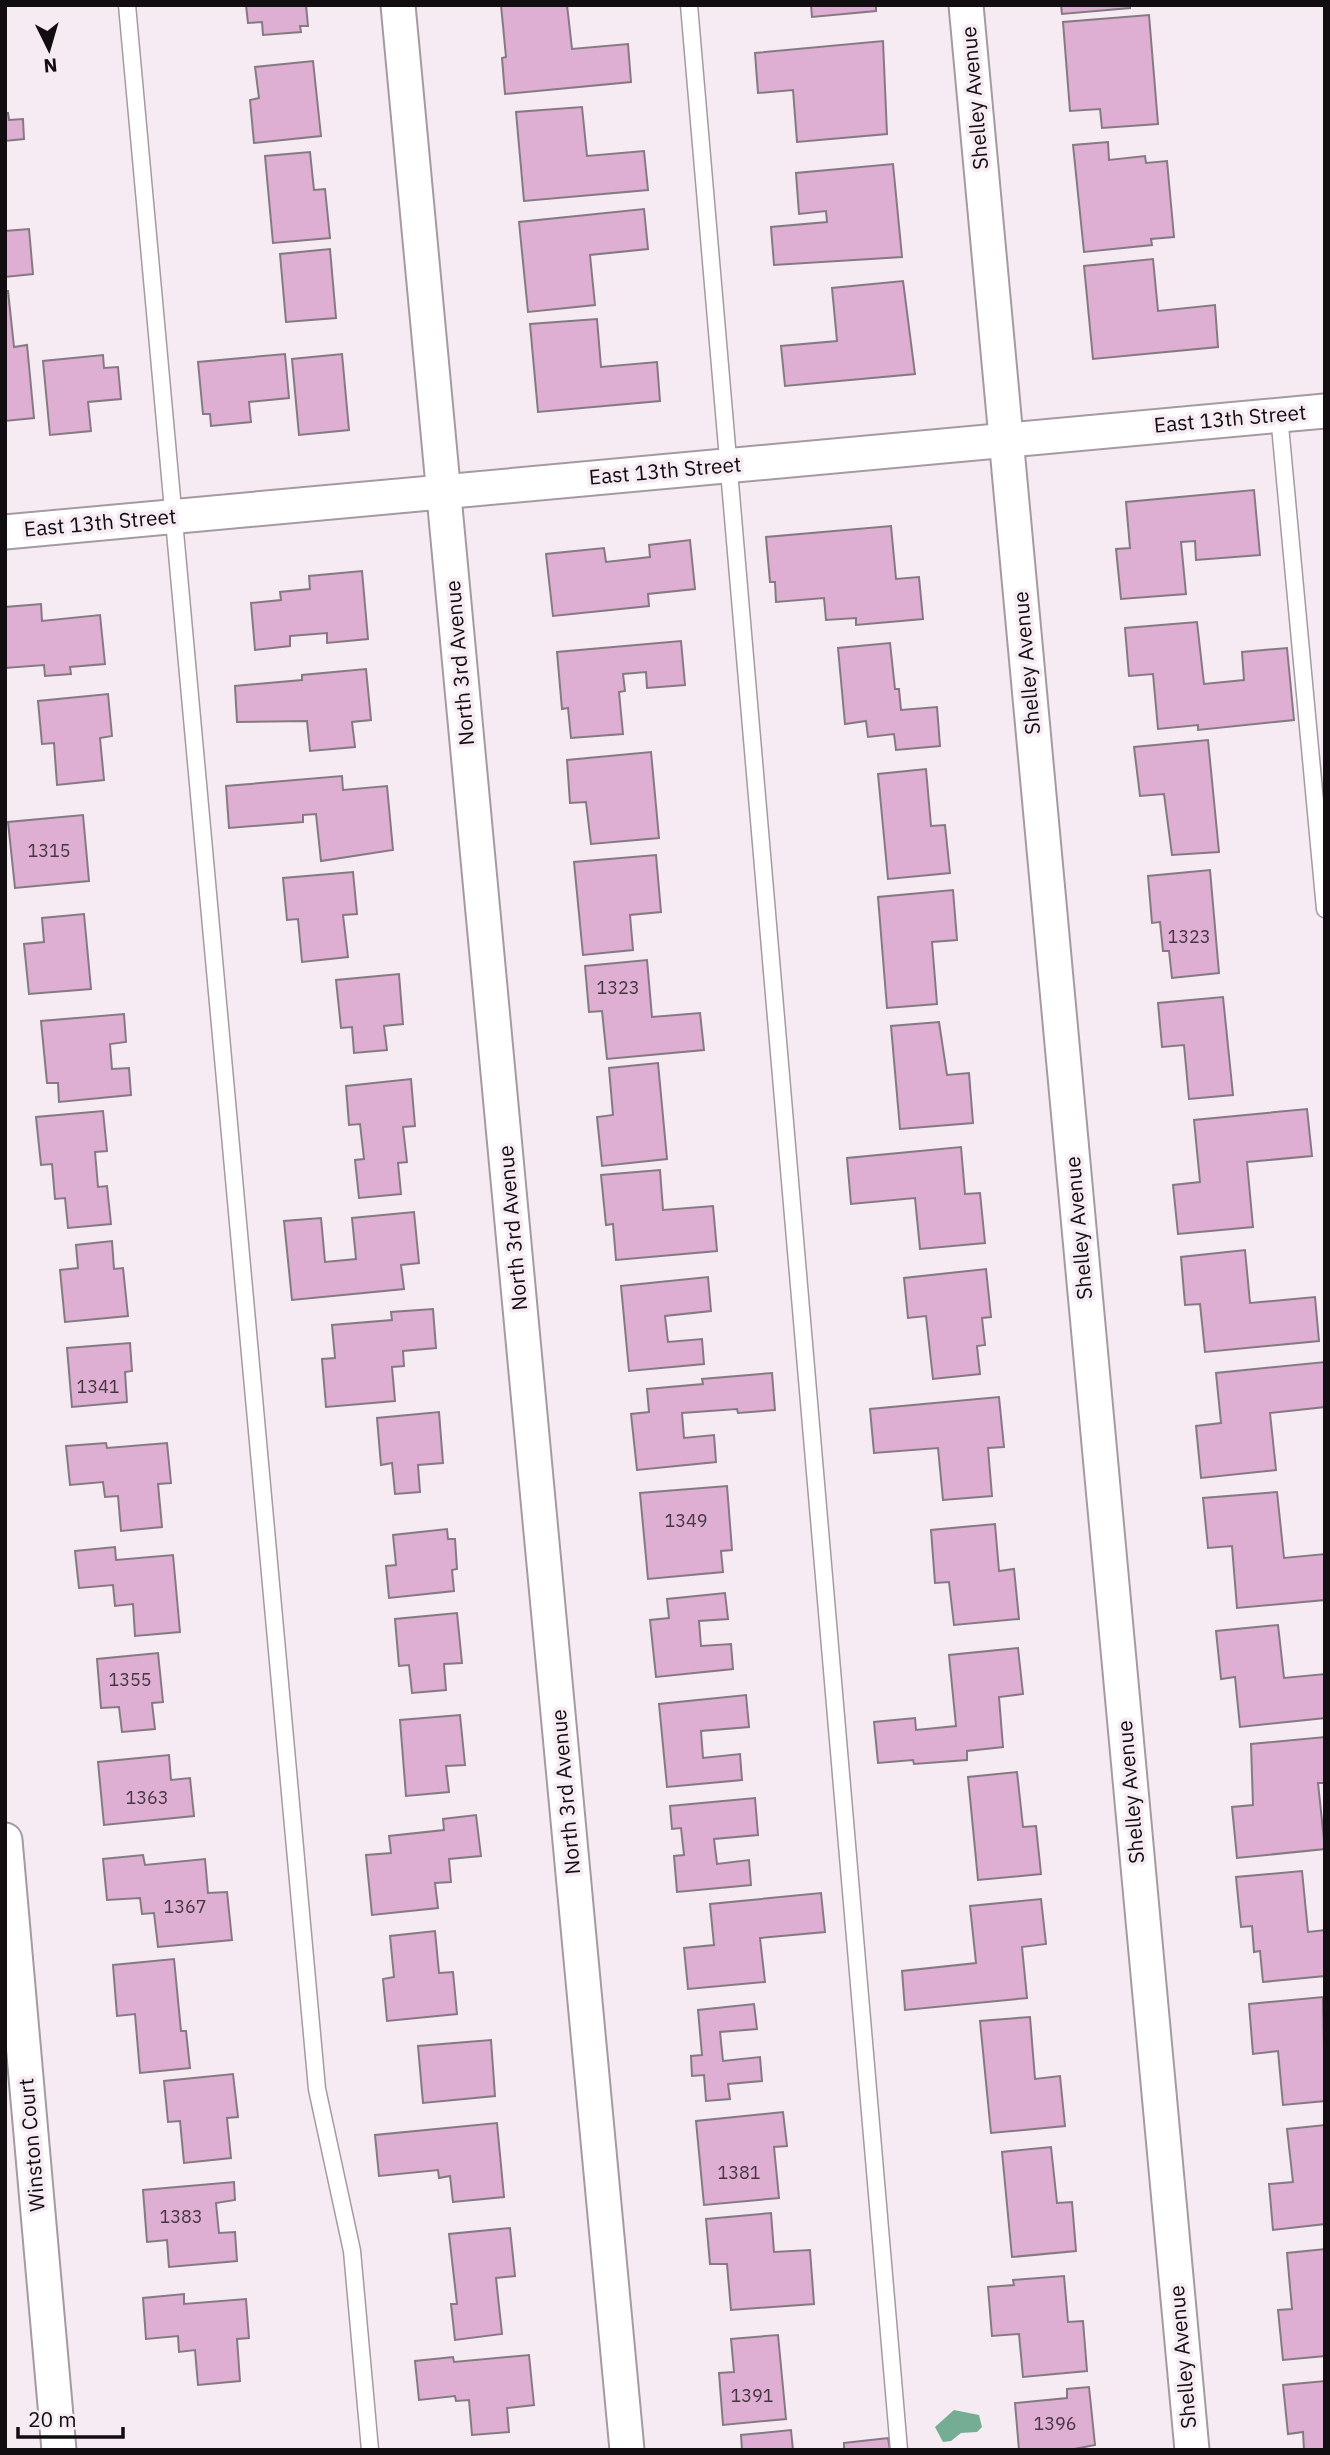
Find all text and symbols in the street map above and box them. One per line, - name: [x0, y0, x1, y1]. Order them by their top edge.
- north arrow: [14, 14, 84, 84]
- street label: Shelley Avenue: [954, 25, 994, 171]
- text: N: [43, 53, 58, 78]
- street label: East 13th Street: [1153, 397, 1307, 439]
- street label: East 13th Street: [588, 449, 742, 491]
- street label: East 13th Street: [23, 501, 177, 543]
- street label: North 3rd Avenue: [438, 579, 480, 747]
- street label: Shelley Avenue: [1006, 590, 1046, 736]
- house number: 1315: [27, 839, 71, 862]
- house number: 1323: [1167, 925, 1211, 948]
- house number: 1323: [596, 976, 640, 999]
- street label: North 3rd Avenue: [491, 1144, 533, 1312]
- street label: Shelley Avenue: [1058, 1155, 1098, 1301]
- house number: 1341: [76, 1375, 120, 1398]
- house number: 1349: [664, 1509, 708, 1532]
- house number: 1355: [108, 1668, 152, 1691]
- street label: North 3rd Avenue: [544, 1708, 586, 1876]
- street label: Shelley Avenue: [1110, 1719, 1150, 1865]
- house number: 1363: [125, 1786, 169, 1809]
- house number: 1367: [163, 1895, 207, 1918]
- street label: Winston Court: [11, 2077, 51, 2213]
- house number: 1381: [717, 2161, 761, 2184]
- house number: 1383: [159, 2205, 203, 2228]
- street label: Shelley Avenue: [1162, 2284, 1202, 2430]
- house number: 1391: [730, 2384, 774, 2407]
- scale bar: [18, 2396, 122, 2440]
- text: 20 m: [28, 2405, 77, 2433]
- house number: 1396: [1033, 2412, 1077, 2435]

